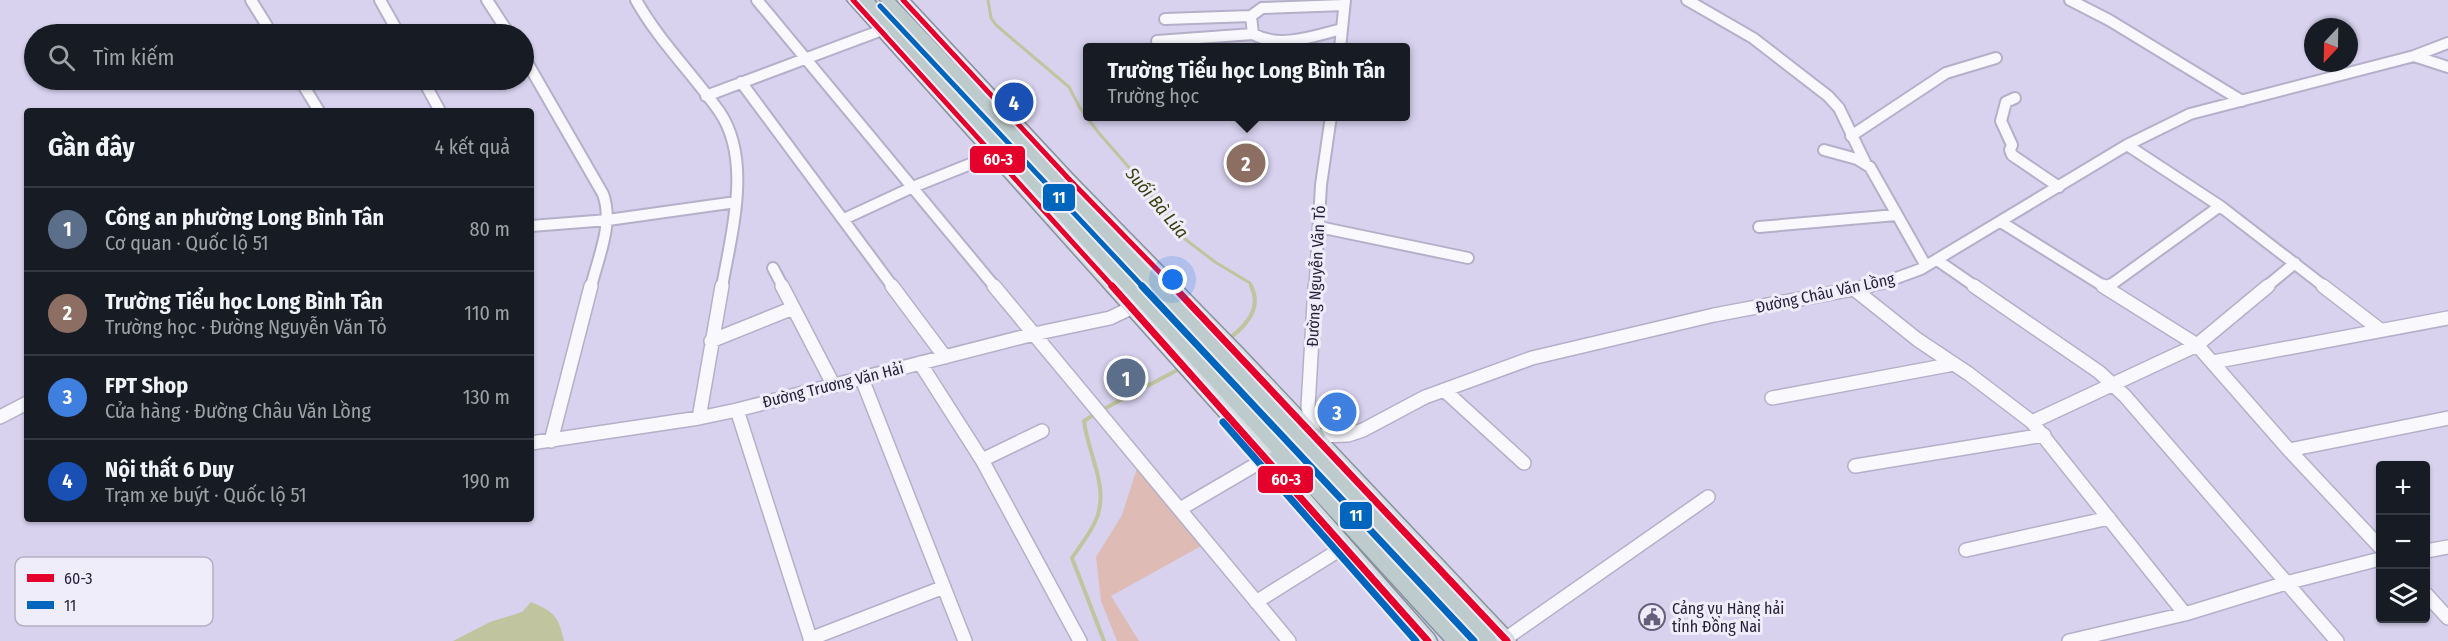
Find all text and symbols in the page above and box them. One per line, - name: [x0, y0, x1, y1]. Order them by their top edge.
- north arrow: [2304, 18, 2358, 72]
- search box: [24, 24, 534, 90]
- icon: search: [45, 41, 78, 74]
- popup: [1083, 43, 1410, 121]
- text: Tìm kiếm: [93, 44, 174, 71]
- text: Trường Tiểu học Long Bình Tân: [1108, 57, 1385, 84]
- pin: 4: [994, 80, 1034, 124]
- text: Trường học: [1108, 84, 1199, 108]
- text: Gần đây: [48, 132, 135, 163]
- text: 4 kết quả: [434, 135, 510, 159]
- pin: 2: [1226, 140, 1266, 186]
- line badge: 60-3: [969, 145, 1026, 174]
- text: 60-3: [983, 150, 1013, 169]
- water label: Suối Bà Lúa: [1120, 162, 1193, 243]
- line badge: 11: [1042, 183, 1076, 212]
- text: 11: [1052, 188, 1066, 207]
- text: Công an phường Long Bình Tân: [105, 204, 384, 231]
- street label: Đường Nguyễn Văn Tỏ: [1303, 205, 1329, 347]
- text: 1: [63, 217, 72, 241]
- text: 80 m: [470, 217, 510, 241]
- text: Cơ quan · Quốc lộ 51: [105, 231, 269, 255]
- your location: [1158, 265, 1187, 294]
- street label: Đường Châu Văn Lồng: [1754, 268, 1897, 317]
- text: Trường Tiểu học Long Bình Tân: [105, 288, 383, 315]
- text: 2: [63, 301, 72, 325]
- text: 110 m: [464, 301, 510, 325]
- text: Trường học · Đường Nguyễn Văn Tỏ: [105, 315, 387, 339]
- pin: 1: [1106, 356, 1146, 400]
- street label: Đường Trương Văn Hải: [760, 358, 906, 412]
- text: FPT Shop: [105, 372, 188, 399]
- text: 3: [63, 385, 72, 409]
- text: 130 m: [463, 385, 510, 409]
- pin: 3: [1318, 390, 1356, 434]
- text: Cửa hàng · Đường Châu Văn Lồng: [105, 399, 371, 423]
- text: Nội thất 6 Duy: [105, 456, 234, 483]
- map controls: [2376, 461, 2430, 623]
- button: +: [2376, 461, 2430, 515]
- line badge: 60-3: [1257, 465, 1314, 494]
- text: 4: [62, 469, 73, 493]
- text: 190 m: [462, 469, 510, 493]
- text: 60-3: [1271, 470, 1301, 489]
- text: Trạm xe buýt · Quốc lộ 51: [105, 483, 306, 507]
- line badge: 11: [1339, 501, 1373, 530]
- text: 11: [1349, 506, 1363, 525]
- button: −: [2376, 515, 2430, 569]
- legend: [15, 557, 213, 626]
- text: 60-3: [64, 569, 92, 588]
- button: layers: [2376, 569, 2430, 623]
- text: 11: [64, 596, 76, 615]
- place label: Cảng vụ Hàng hải tỉnh Đồng Nai: [1672, 599, 1784, 636]
- public building icon: Cảng vụ Hàng hải tỉnh Đồng Nai: [1637, 602, 1667, 632]

